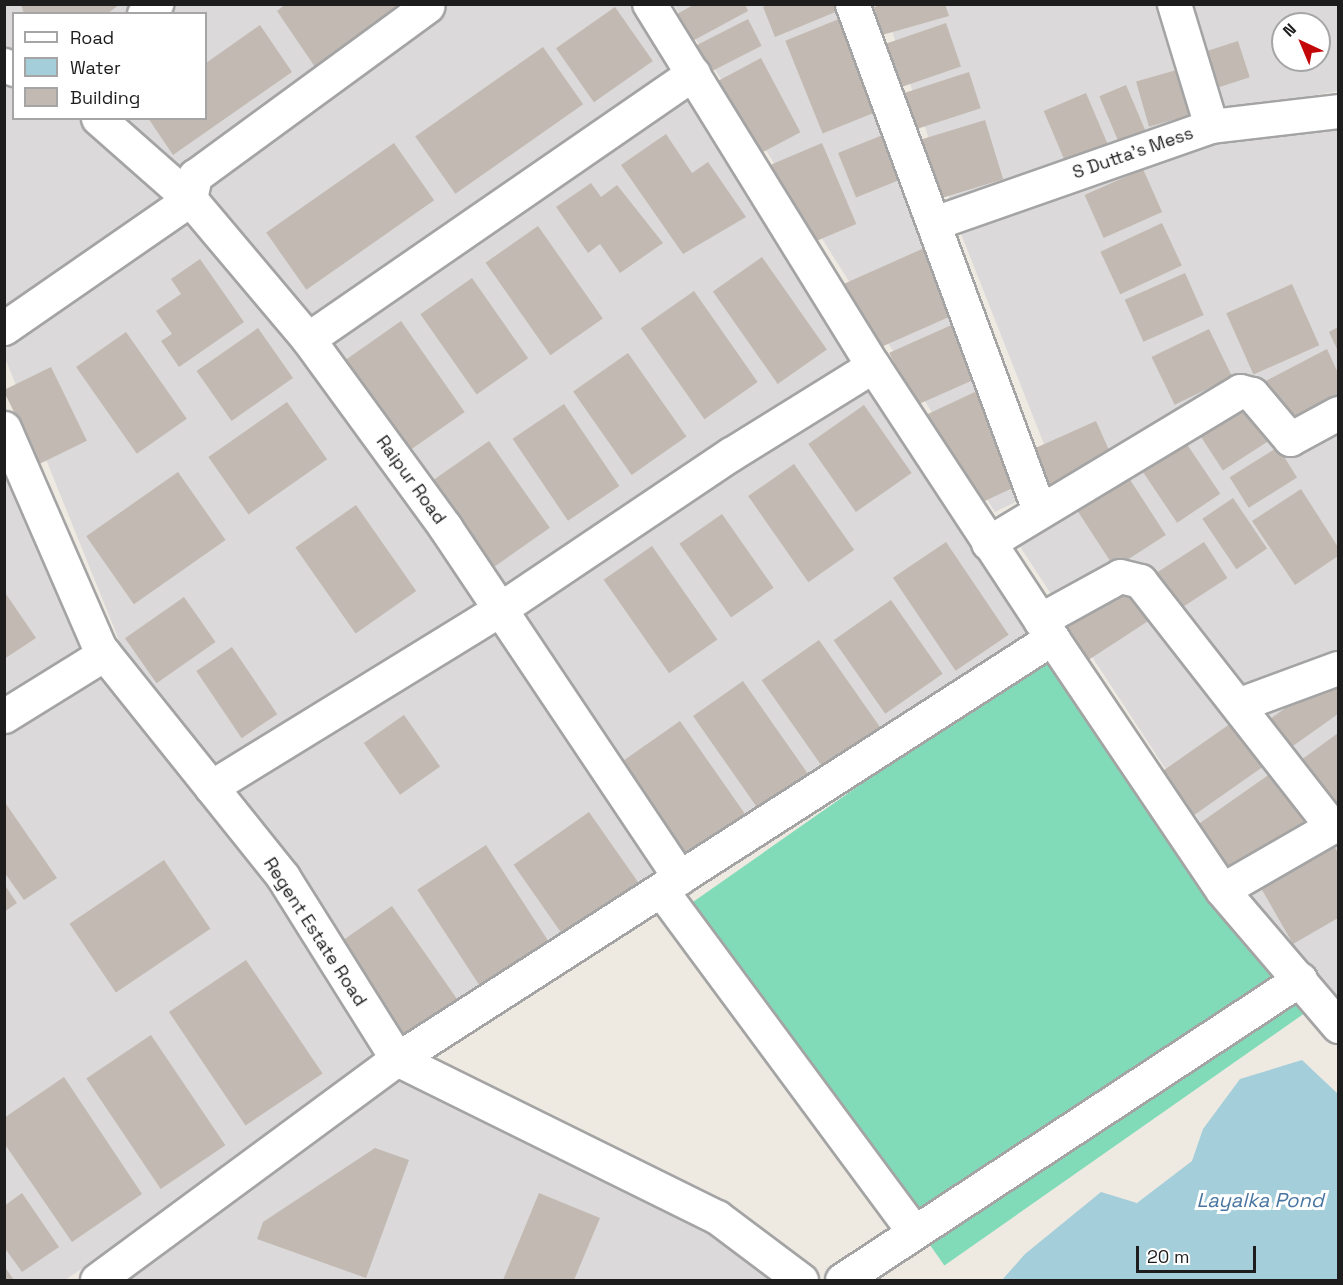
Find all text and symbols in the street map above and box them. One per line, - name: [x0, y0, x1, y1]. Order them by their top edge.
- legend: [12, 12, 207, 120]
- north arrow: [1271, 12, 1331, 72]
- text: N: [1278, 19, 1301, 41]
- text: Road: [70, 26, 114, 49]
- text: Water: [70, 56, 121, 79]
- text: Building: [70, 86, 140, 109]
- street label: S Dutta's Mess: [1070, 122, 1196, 184]
- street label: Raipur Road: [372, 431, 450, 529]
- street label: Regent Estate Road: [259, 854, 371, 1010]
- water label: Layalka Pond: [1196, 1188, 1324, 1212]
- scale bar: [1139, 1234, 1259, 1272]
- text: 20 m: [1147, 1245, 1190, 1268]

